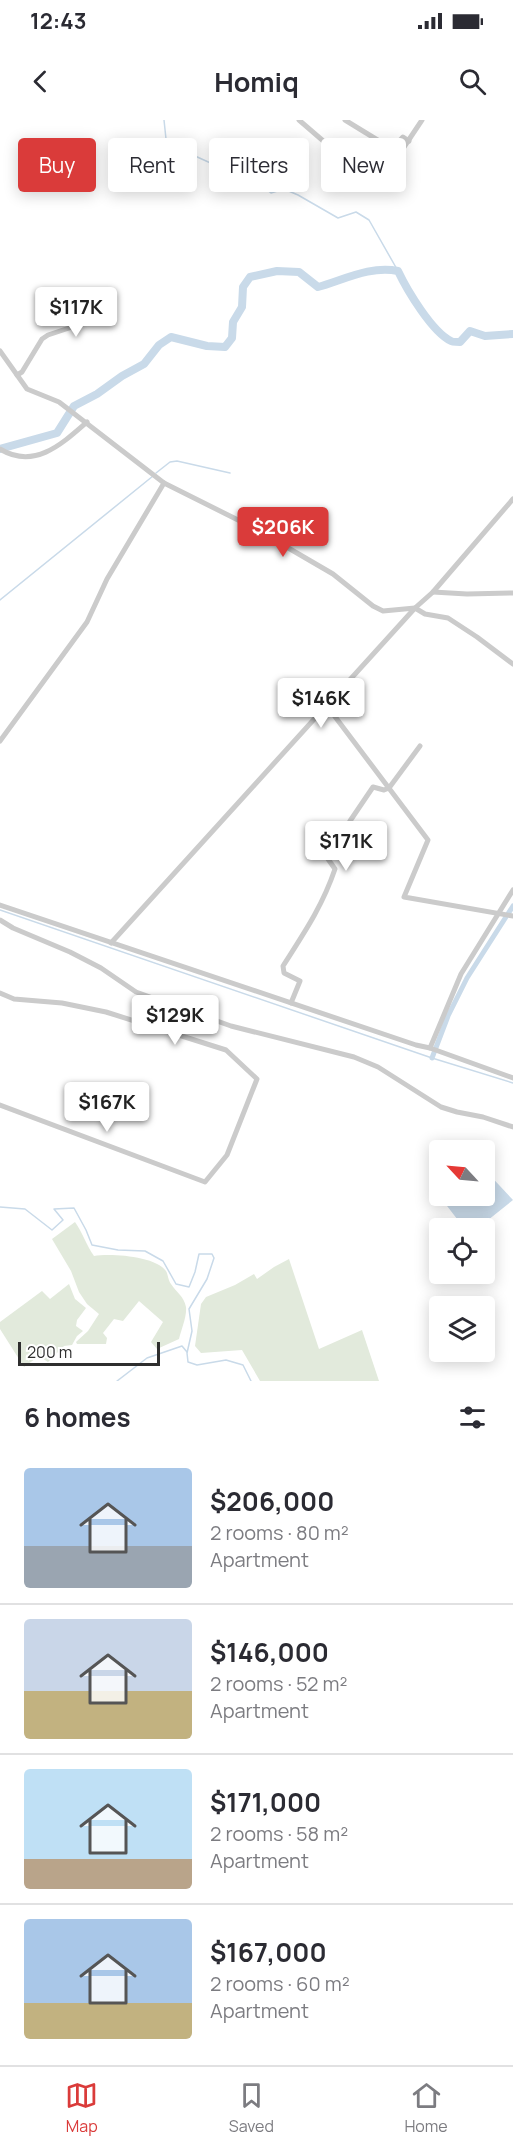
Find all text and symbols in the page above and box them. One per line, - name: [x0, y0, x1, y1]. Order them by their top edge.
- text: 12:43: [30, 6, 86, 36]
- text: Homiq: [214, 63, 299, 100]
- icon: back: [24, 65, 57, 98]
- icon: search: [456, 65, 489, 98]
- chip: Buy: [18, 138, 96, 192]
- chip: Rent: [108, 138, 197, 192]
- chip: Filters: [209, 138, 309, 192]
- chip: New: [321, 138, 406, 192]
- pin: $117K: [34, 287, 118, 338]
- text: $117K: [49, 293, 103, 320]
- pin: $206K: [241, 507, 325, 558]
- text: $206K: [252, 513, 315, 540]
- pin: $146K: [279, 678, 363, 729]
- text: $146K: [292, 684, 350, 711]
- pin: $171K: [304, 821, 388, 872]
- text: $171K: [319, 827, 373, 854]
- pin: $129K: [133, 995, 217, 1046]
- text: $129K: [146, 1001, 204, 1028]
- pin: $167K: [65, 1082, 149, 1133]
- text: $167K: [78, 1088, 136, 1115]
- north arrow: [429, 1140, 495, 1206]
- map controls: [429, 1140, 495, 1362]
- button: locate: [429, 1218, 495, 1284]
- button: layers: [429, 1296, 495, 1362]
- scale bar: [18, 1339, 160, 1366]
- text: 200 m: [27, 1341, 72, 1363]
- text: 6 homes: [24, 1399, 131, 1435]
- icon: filters: [456, 1401, 489, 1434]
- text: $206,000: [210, 1483, 334, 1519]
- icon: home: [72, 1492, 144, 1564]
- text: 2 rooms · 80 m²: [210, 1519, 349, 1546]
- text: Apartment: [210, 1546, 309, 1573]
- text: $146,000: [210, 1634, 329, 1670]
- icon: home: [72, 1643, 144, 1715]
- text: 2 rooms · 52 m²: [210, 1670, 347, 1697]
- text: Apartment: [210, 1697, 309, 1724]
- text: $171,000: [210, 1784, 321, 1820]
- icon: home: [72, 1793, 144, 1865]
- text: 2 rooms · 58 m²: [210, 1820, 348, 1847]
- text: Apartment: [210, 1847, 309, 1874]
- text: $167,000: [210, 1934, 327, 1970]
- icon: home: [72, 1943, 144, 2015]
- text: 2 rooms · 60 m²: [210, 1970, 350, 1997]
- text: Apartment: [210, 1997, 309, 2024]
- tab: Map: [65, 2079, 98, 2137]
- tab: Saved: [229, 2079, 274, 2137]
- tab: Home: [404, 2079, 448, 2137]

